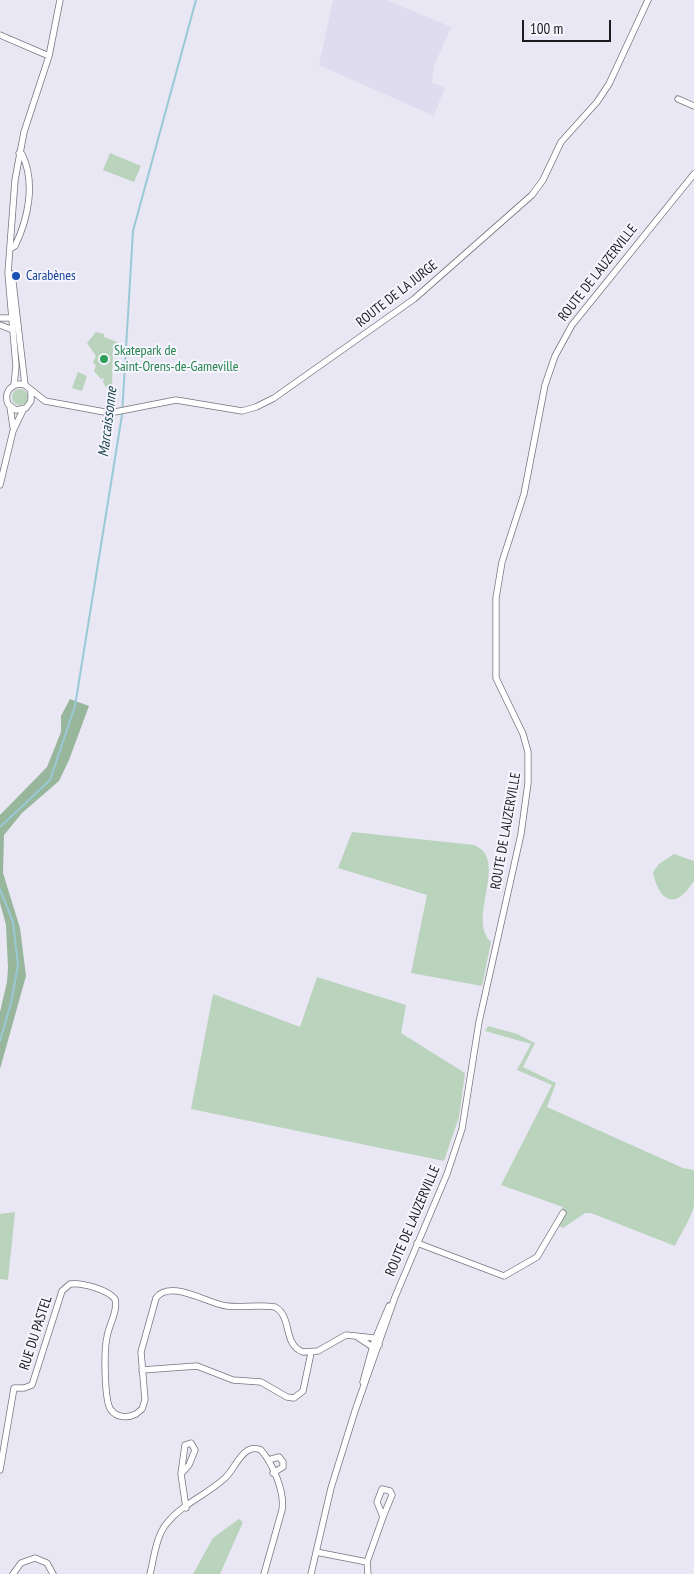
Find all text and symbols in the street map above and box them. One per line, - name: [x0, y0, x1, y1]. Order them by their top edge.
- scale bar: [524, 10, 613, 42]
- text: 100 m: [530, 19, 563, 38]
- street label: ROUTE DE LAUZERVILLE: [555, 221, 641, 325]
- street label: ROUTE DE LA JURGE: [353, 257, 441, 331]
- place label: Carabènes: [26, 268, 76, 284]
- marker: Carabènes: [10, 270, 22, 282]
- place label: Skatepark de Saint-Orens-de-Gameville: [114, 343, 238, 376]
- marker: Skatepark de Saint-Orens-de-Gameville: [98, 353, 110, 365]
- water label: Marcaissonne: [95, 386, 121, 458]
- street label: ROUTE DE LAUZERVILLE: [487, 771, 525, 891]
- street label: ROUTE DE LAUZERVILLE: [382, 1163, 444, 1279]
- street label: RUE DU PASTEL: [16, 1294, 56, 1372]

